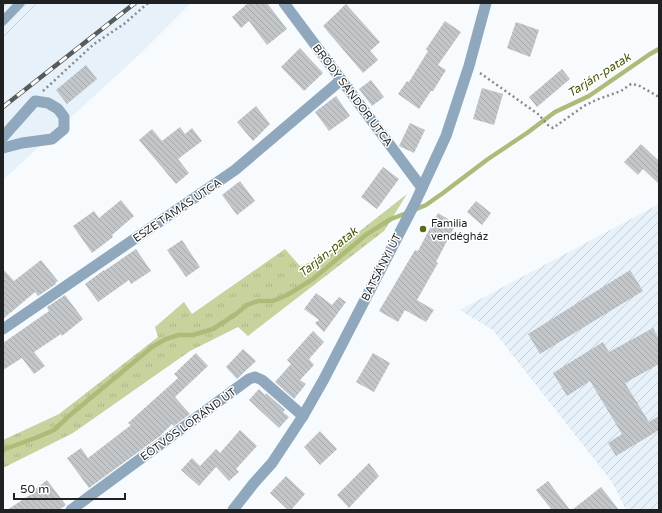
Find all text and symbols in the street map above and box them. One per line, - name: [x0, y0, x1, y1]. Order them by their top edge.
- street label: BRÓDY SÁNDOR UTCA: [310, 41, 396, 149]
- water label: Tarján-patak: [565, 49, 634, 100]
- street label: ESZE TAMÁS UTCA: [130, 175, 224, 245]
- place label: Familia vendégház: [431, 217, 489, 243]
- water label: Tarján-patak: [296, 223, 361, 280]
- marker: Familia vendégház: [418, 224, 428, 234]
- street label: BATSÁNYI ÚT: [358, 231, 404, 303]
- street label: EÖTVÖS LORÁND ÚT: [137, 384, 239, 463]
- scale bar: [14, 475, 125, 501]
- text: 50 m: [20, 482, 49, 496]

